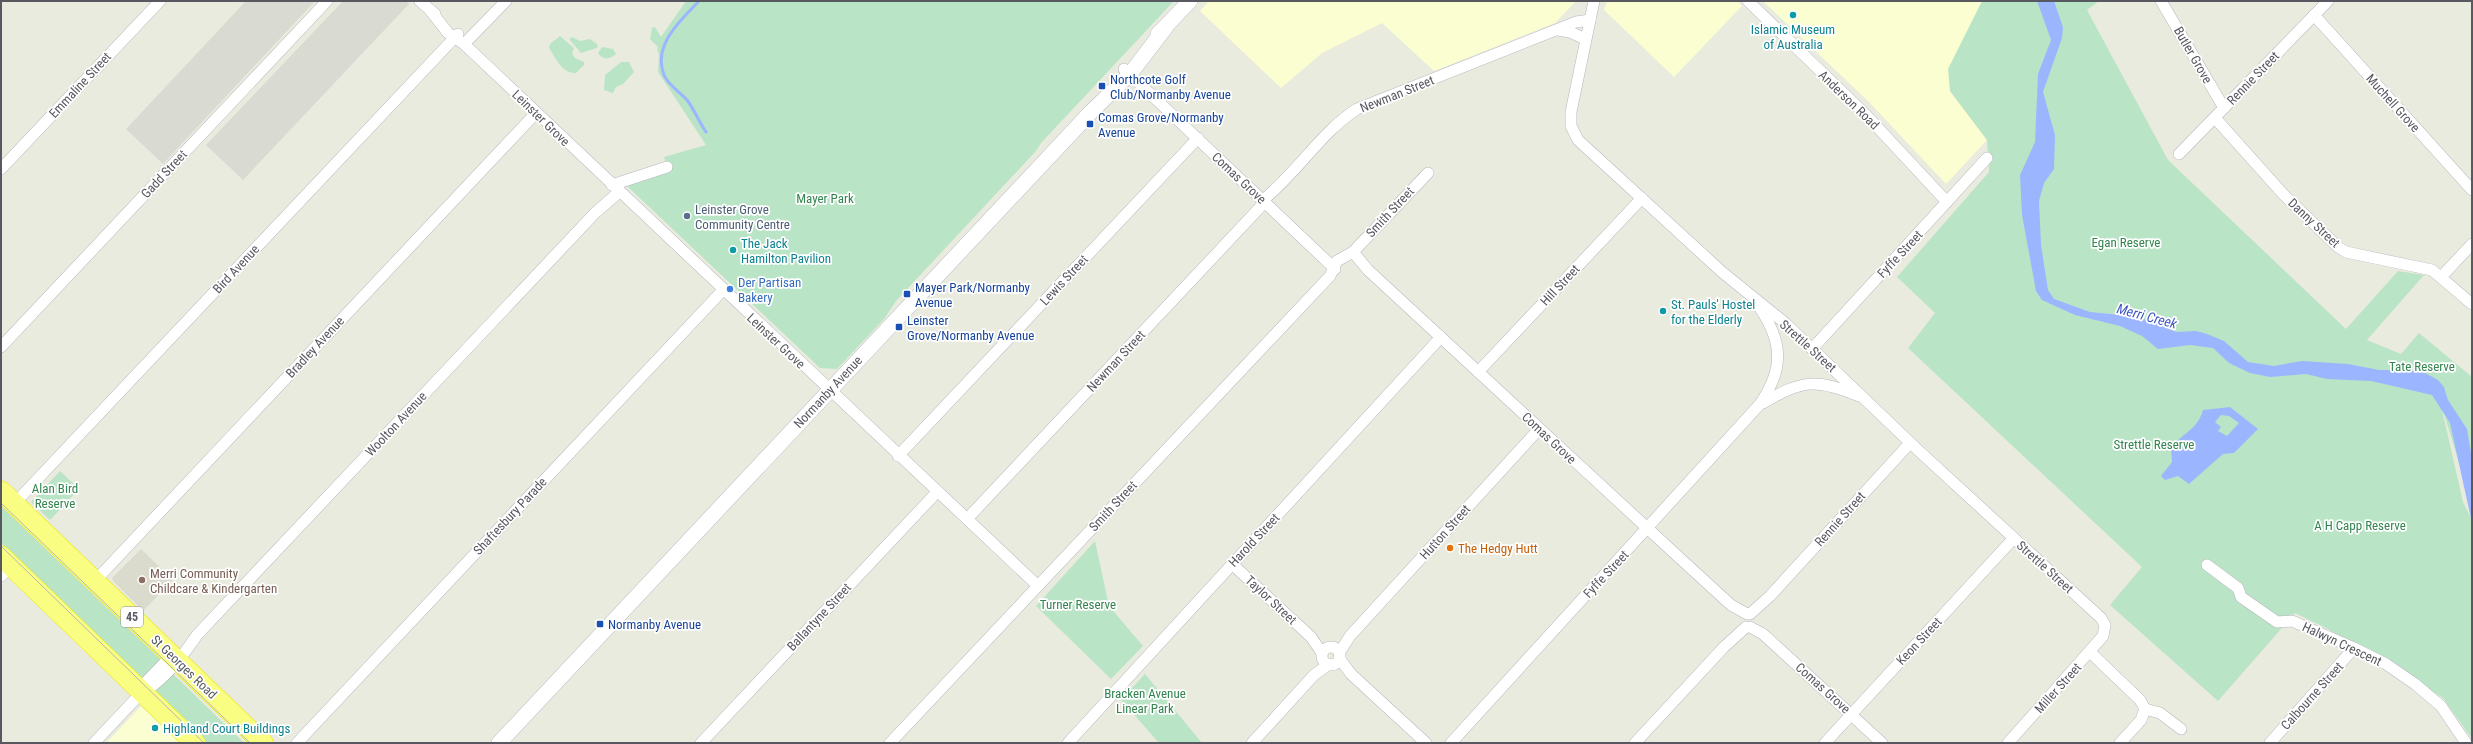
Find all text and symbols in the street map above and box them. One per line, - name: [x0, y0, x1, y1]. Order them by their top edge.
- marker: Islamic Museum of Australia: [1788, 10, 1798, 20]
- place label: Islamic Museum of Australia: [1751, 22, 1835, 52]
- street label: Butler Grove: [2171, 24, 2215, 86]
- street label: Rennie Street: [2224, 48, 2282, 108]
- street label: Emmaline Street: [46, 49, 114, 121]
- street label: Anderson Road: [1816, 67, 1882, 133]
- street label: Muchell Grove: [2363, 71, 2423, 135]
- place label: Northcote Golf Club/Normanby Avenue: [1110, 72, 1231, 102]
- street label: Newman Street: [1358, 72, 1436, 116]
- marker: Northcote Golf Club/Normanby Avenue: [1097, 81, 1107, 91]
- street label: Leinster Grove: [509, 87, 573, 149]
- place label: Comas Grove/Normanby Avenue: [1098, 110, 1224, 140]
- marker: Comas Grove/Normanby Avenue: [1085, 119, 1095, 129]
- street label: Gadd Street: [138, 147, 190, 201]
- street label: Comas Grove: [1209, 149, 1269, 207]
- street label: Smith Street: [1363, 184, 1417, 240]
- park label: Mayer Park: [796, 191, 854, 206]
- street label: Danny Street: [2285, 195, 2343, 251]
- place label: Leinster Grove Community Centre: [695, 202, 790, 232]
- marker: Leinster Grove Community Centre: [682, 211, 692, 221]
- street label: Fyffe Street: [1874, 227, 1926, 281]
- park label: Egan Reserve: [2092, 235, 2160, 250]
- place label: The Jack Hamilton Pavilion: [741, 236, 831, 266]
- street label: Bird Avenue: [210, 242, 262, 296]
- marker: The Jack Hamilton Pavilion: [728, 245, 738, 255]
- street label: Lewis Street: [1037, 252, 1091, 308]
- street label: Hill Street: [1537, 261, 1583, 309]
- place label: Der Partisan Bakery: [738, 275, 801, 305]
- place label: Mayer Park/Normanby Avenue: [915, 280, 1031, 310]
- marker: Der Partisan Bakery: [725, 284, 735, 294]
- marker: Mayer Park/Normanby Avenue: [902, 289, 912, 299]
- place label: St. Pauls' Hostel for the Elderly: [1671, 297, 1755, 327]
- water label: Merri Creek: [2115, 300, 2180, 332]
- marker: St. Pauls' Hostel for the Elderly: [1658, 306, 1668, 316]
- street label: Leinster Grove: [744, 310, 808, 372]
- street label: Bradley Avenue: [283, 313, 347, 381]
- place label: Leinster Grove/Normanby Avenue: [907, 313, 1034, 343]
- street label: Strettle Street: [1777, 317, 1839, 375]
- marker: Leinster Grove/Normanby Avenue: [894, 322, 904, 332]
- street label: Newman Street: [1084, 327, 1148, 395]
- street label: Normanby Avenue: [791, 353, 865, 431]
- park label: Tate Reserve: [2389, 359, 2455, 374]
- street label: Woolton Avenue: [362, 389, 430, 459]
- street label: Comas Grove: [1519, 409, 1579, 467]
- park label: Strettle Reserve: [2114, 437, 2194, 452]
- street label: Shaftesbury Parade: [470, 474, 550, 558]
- street label: Smith Street: [1086, 478, 1140, 534]
- park label: Alan Bird Reserve: [32, 481, 78, 511]
- street label: Rennie Street: [1812, 489, 1868, 549]
- street label: Hutton Street: [1417, 502, 1473, 562]
- street label: Harold Street: [1225, 510, 1283, 570]
- park label: A H Capp Reserve: [2314, 518, 2406, 533]
- street label: Strettle Street: [2014, 538, 2076, 596]
- place label: The Hedgy Hutt: [1458, 541, 1538, 556]
- marker: The Hedgy Hutt: [1445, 543, 1455, 553]
- street label: Fyffe Street: [1580, 547, 1632, 601]
- place label: Merri Community Childcare & Kindergarten: [150, 566, 277, 596]
- street label: Taylor Street: [1242, 573, 1300, 628]
- marker: Merri Community Childcare & Kindergarten: [137, 575, 147, 585]
- street label: Ballantyne Street: [784, 580, 854, 654]
- park label: Turner Reserve: [1040, 597, 1116, 612]
- road number: 45: [121, 607, 143, 627]
- street label: Keon Street: [1893, 614, 1945, 668]
- place label: Normanby Avenue: [608, 617, 701, 632]
- marker: Normanby Avenue: [595, 619, 605, 629]
- street label: Halwyn Crescent: [2300, 619, 2384, 669]
- street label: St Georges Road: [148, 632, 220, 702]
- street label: Calbourne Street: [2278, 659, 2346, 733]
- street label: Comas Grove: [1793, 660, 1853, 716]
- street label: Miller Street: [2032, 660, 2085, 716]
- park label: Bracken Avenue Linear Park: [1104, 686, 1186, 716]
- place label: Highland Court Buildings: [163, 721, 290, 736]
- marker: Highland Court Buildings: [150, 723, 160, 733]

